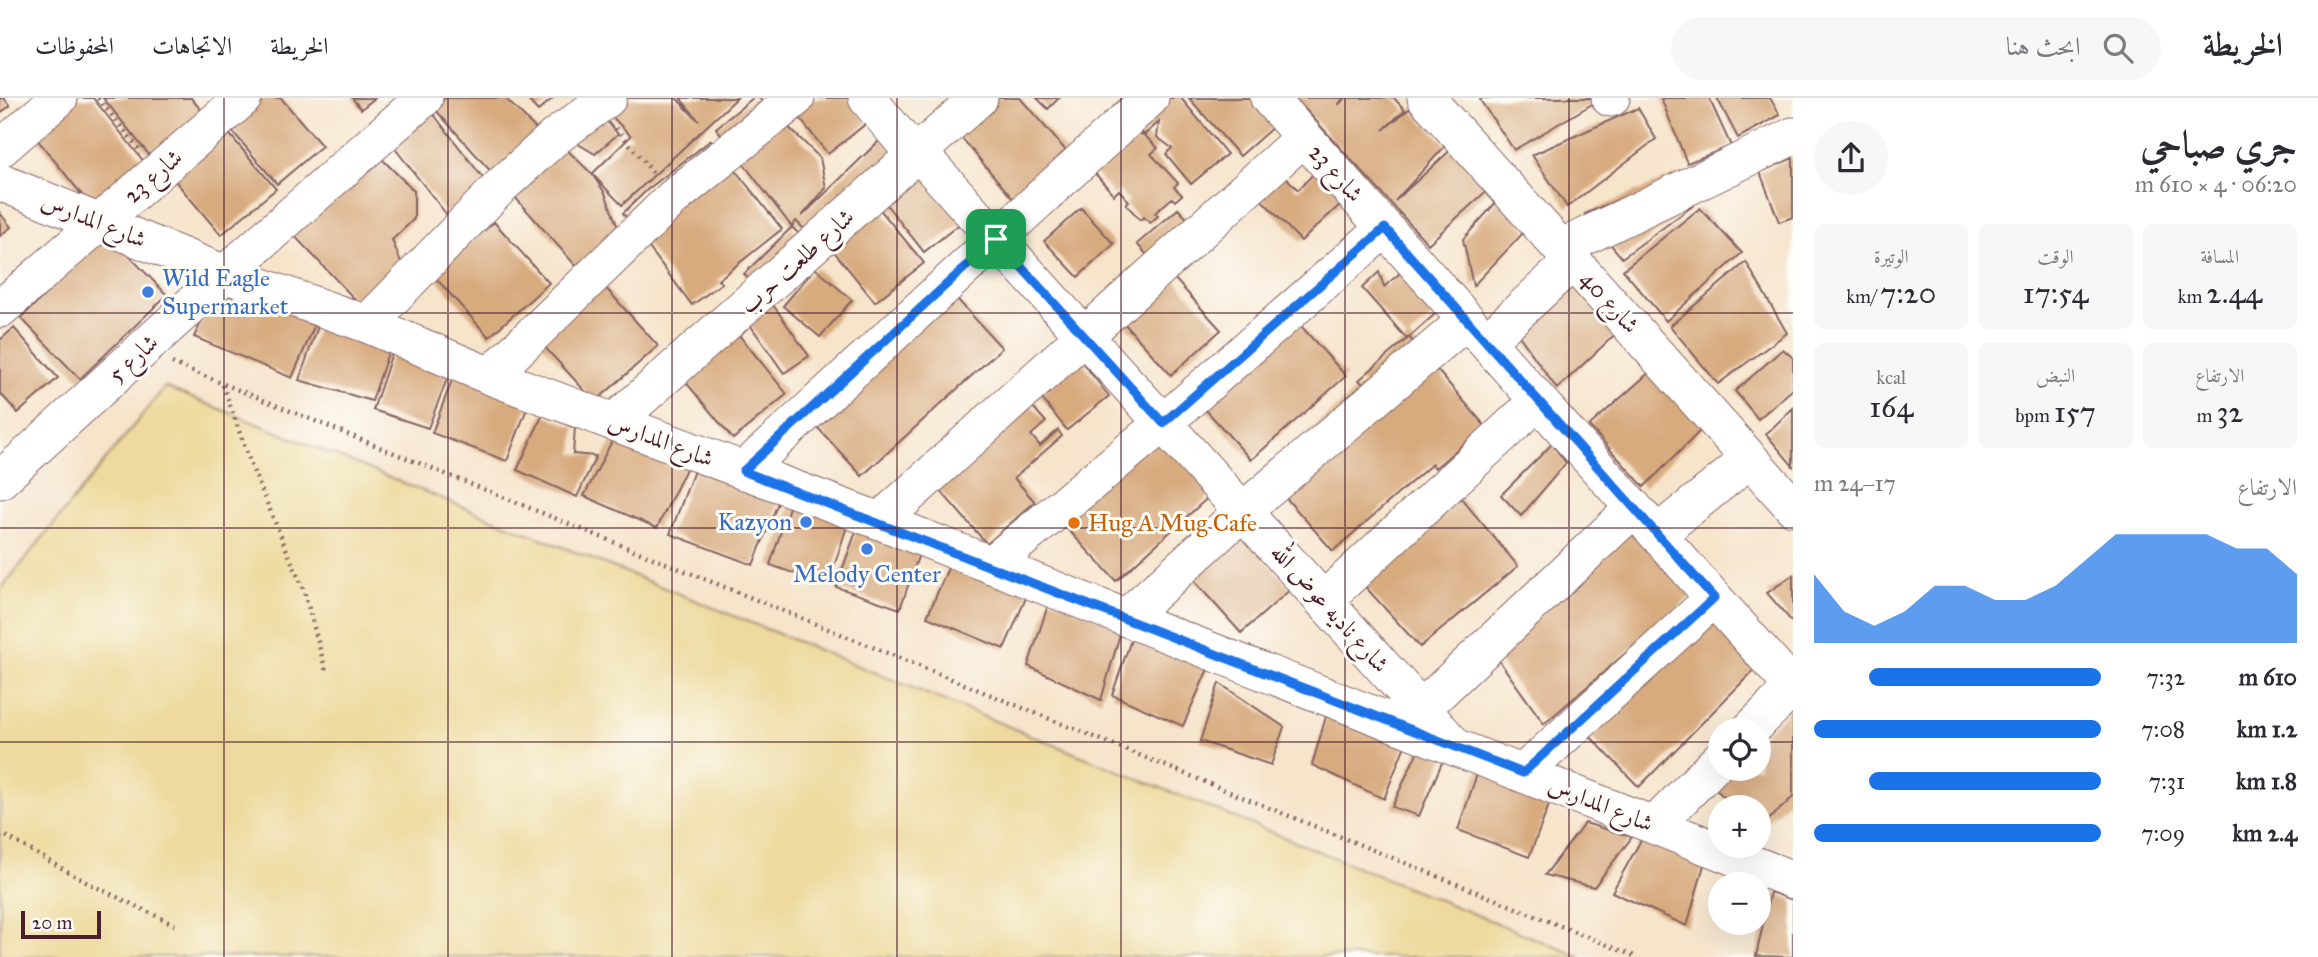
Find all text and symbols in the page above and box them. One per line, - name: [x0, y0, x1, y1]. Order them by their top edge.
- search box: [1671, 17, 2161, 80]
- text: الخريطة: [2203, 25, 2283, 65]
- icon: search: [2099, 29, 2137, 67]
- text: ابحث هنا: [2006, 30, 2081, 62]
- text: المحفوظات: [35, 31, 114, 61]
- text: الاتجاهات: [152, 31, 232, 61]
- text: الخريطة: [270, 31, 329, 61]
- button: share: [1814, 121, 1888, 195]
- text: جري صباحي: [2140, 121, 2297, 167]
- street label: شارع 23: [1298, 138, 1370, 212]
- street label: شارع 23: [117, 142, 192, 213]
- text: 06:20 · 4 × 610 m: [2135, 170, 2297, 198]
- street label: شارع المدارس: [35, 185, 151, 259]
- street label: شارع طلعت حرب: [734, 202, 864, 324]
- pin: [966, 209, 1026, 269]
- icon: arrive: [977, 220, 1015, 258]
- text: الوتيرة: [1874, 245, 1909, 268]
- text: الوقت: [2037, 245, 2074, 268]
- text: المسافة: [2200, 245, 2239, 268]
- place label: Wild Eagle Supermarket: [162, 263, 289, 321]
- street label: شارع 40: [1570, 264, 1646, 343]
- text: 7:20: [1880, 275, 1936, 311]
- text: 17:54: [2023, 275, 2088, 311]
- text: 2.44: [2207, 275, 2262, 311]
- marker: Wild Eagle Supermarket: [140, 284, 156, 300]
- text: /km: [1846, 285, 1880, 308]
- text: km: [2178, 285, 2207, 308]
- street label: شارع 5: [102, 327, 168, 392]
- text: النبض: [2036, 364, 2075, 387]
- text: الارتفاع: [2195, 364, 2244, 387]
- text: kcal: [1876, 366, 1906, 389]
- text: 164: [1869, 389, 1913, 425]
- text: 157: [2054, 394, 2096, 430]
- text: 32: [2216, 394, 2243, 430]
- text: bpm: [2015, 404, 2054, 427]
- text: m: [2196, 404, 2216, 427]
- street label: شارع المدارس: [602, 406, 718, 478]
- text: 17–24 m: [1814, 469, 1896, 497]
- text: الارتفاع: [2237, 473, 2297, 501]
- place label: Kazyon: [717, 507, 792, 537]
- place label: Hug A Mug Cafe: [1088, 508, 1257, 538]
- marker: Kazyon: [798, 514, 814, 530]
- marker: Hug A Mug Cafe: [1066, 515, 1082, 531]
- street label: شارع ناديه عوض الله: [1260, 535, 1399, 682]
- marker: Melody Center: [859, 541, 875, 557]
- place label: Melody Center: [793, 559, 941, 589]
- text: 7:32: [2146, 663, 2185, 691]
- text: 610 m: [2239, 663, 2297, 691]
- text: 7:08: [2141, 715, 2185, 743]
- text: 1.2 km: [2237, 715, 2297, 743]
- map controls: [1708, 718, 1771, 935]
- button: locate: [1708, 718, 1771, 781]
- text: 7:31: [2149, 767, 2185, 795]
- text: 1.8 km: [2236, 767, 2297, 795]
- street label: شارع المدارس: [1542, 769, 1658, 843]
- button: +: [1708, 795, 1771, 858]
- text: 7:09: [2141, 819, 2185, 847]
- text: 2.4 km: [2232, 819, 2297, 847]
- button: −: [1708, 872, 1771, 935]
- scale bar: [21, 908, 102, 940]
- text: 20 m: [32, 911, 73, 934]

